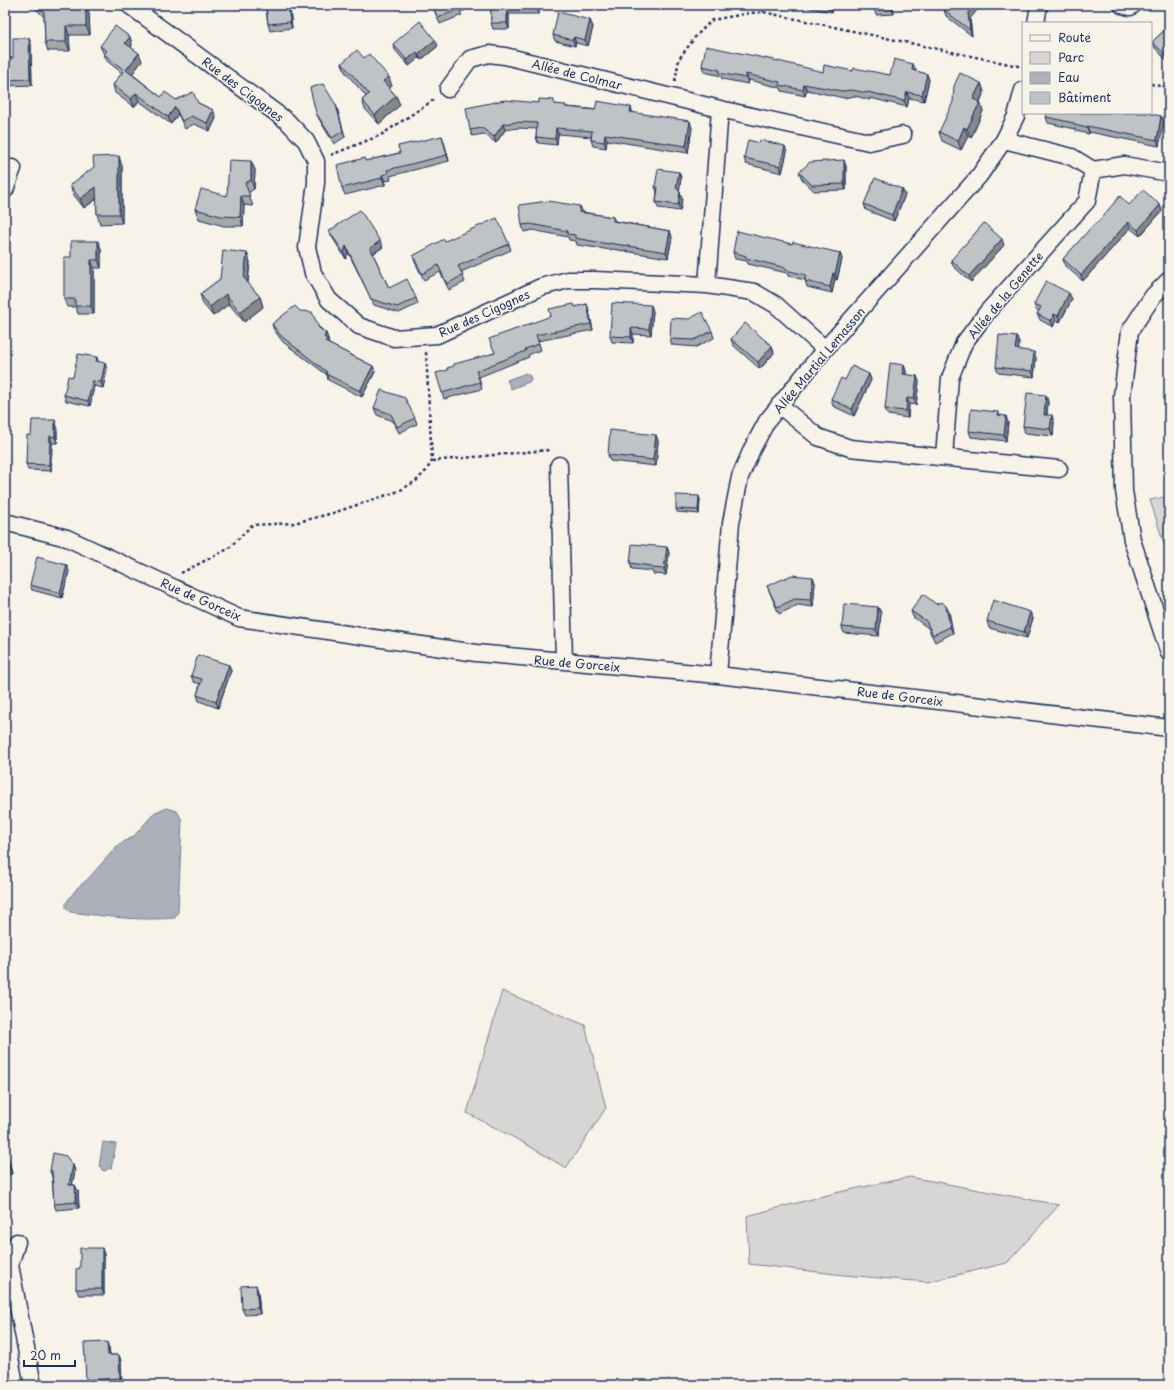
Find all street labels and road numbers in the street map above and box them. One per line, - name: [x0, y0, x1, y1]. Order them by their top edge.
- street label: Rue des Cigognes: [198, 52, 288, 126]
- street label: Allée de Colmar: [530, 54, 624, 94]
- street label: Allée de la Genette: [963, 248, 1047, 342]
- street label: Rue des Cigognes: [436, 285, 533, 341]
- street label: Allée Martial Lemasson: [769, 303, 869, 417]
- street label: Rue de Gorceix: [158, 573, 244, 625]
- street label: Rue de Gorceix: [533, 650, 621, 676]
- street label: Rue de Gorceix: [856, 682, 944, 710]

